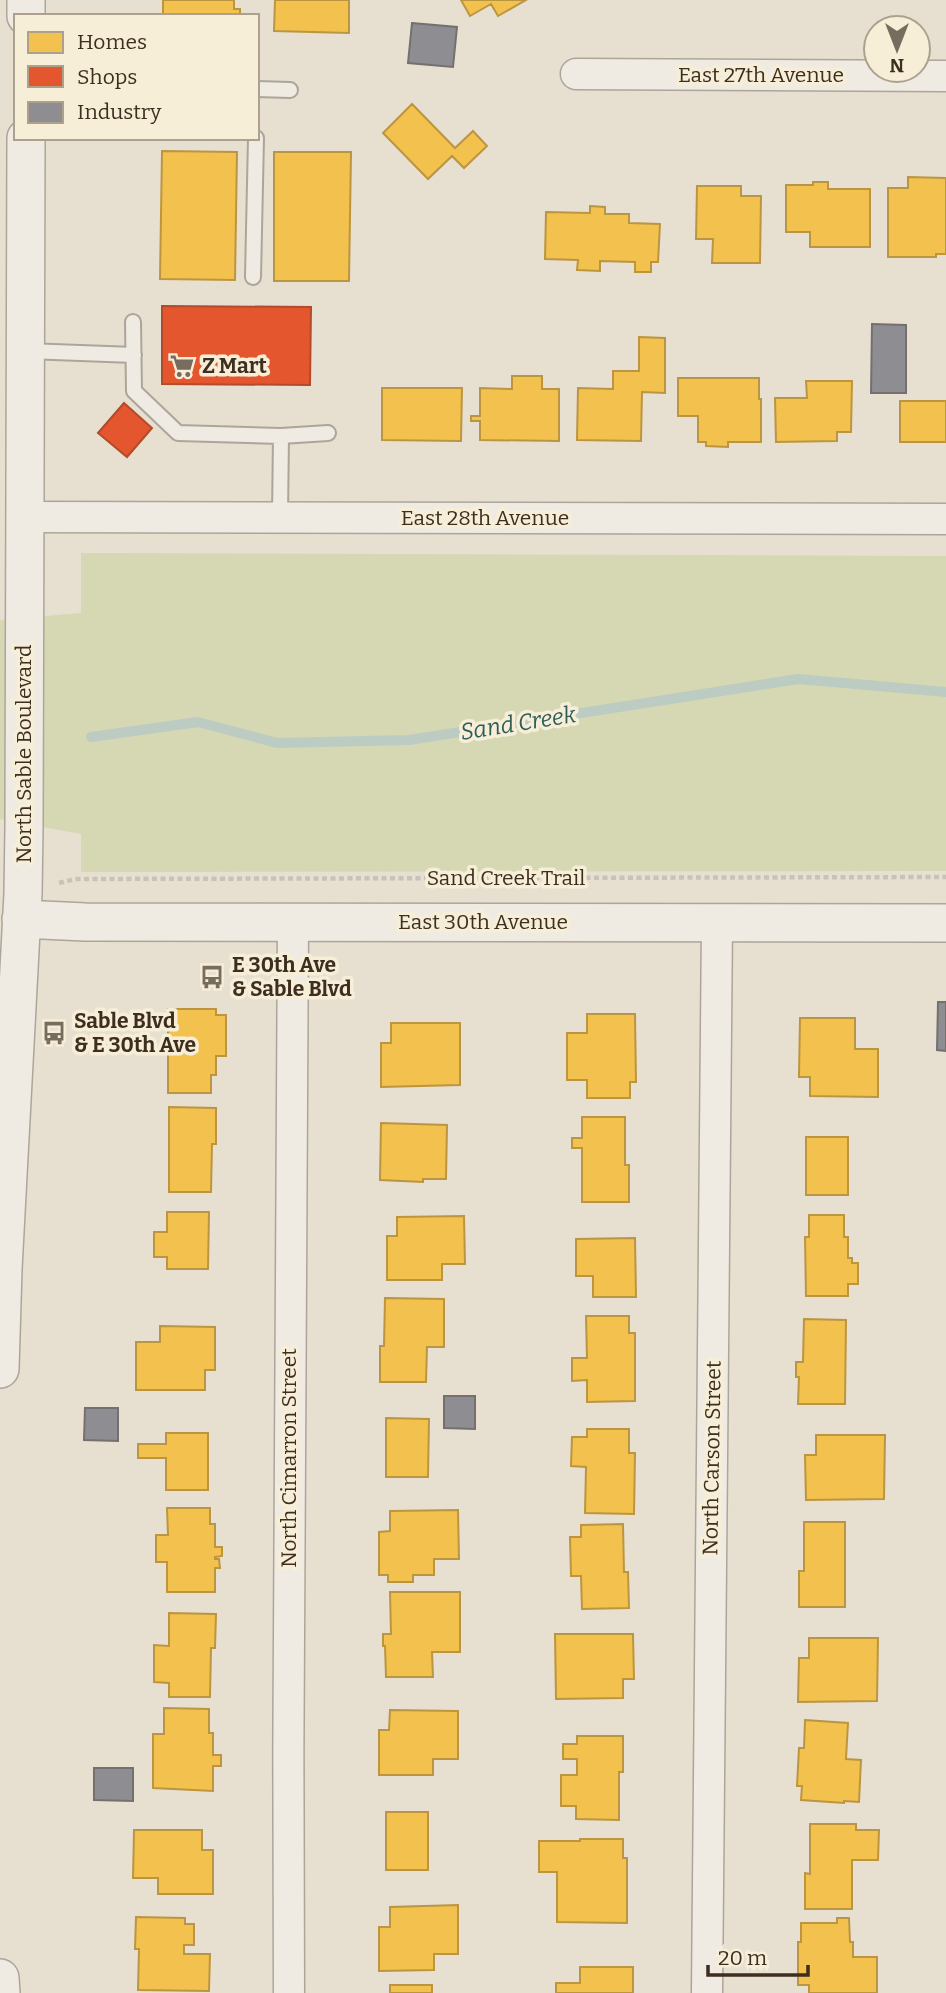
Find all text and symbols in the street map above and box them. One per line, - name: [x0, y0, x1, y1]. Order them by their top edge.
- legend: [14, 14, 259, 140]
- north arrow: [862, 14, 932, 84]
- text: Homes: [77, 29, 147, 55]
- text: N: [889, 54, 904, 77]
- street label: East 27th Avenue: [678, 62, 844, 88]
- text: Shops: [77, 64, 137, 90]
- text: Industry: [77, 99, 162, 125]
- supermarket icon: Z Mart: [168, 352, 196, 380]
- place label: Z Mart: [202, 353, 268, 379]
- street label: East 28th Avenue: [401, 505, 569, 531]
- street label: North Sable Boulevard: [11, 645, 37, 863]
- water label: Sand Creek: [458, 700, 578, 746]
- street label: Sand Creek Trail: [427, 865, 585, 891]
- street label: East 30th Avenue: [398, 909, 568, 935]
- place label: E 30th Ave & Sable Blvd: [232, 952, 352, 1002]
- bus stop icon: E 30th Ave & Sable Blvd: [198, 963, 226, 991]
- place label: Sable Blvd & E 30th Ave: [74, 1008, 196, 1058]
- bus stop icon: Sable Blvd & E 30th Ave: [40, 1019, 68, 1047]
- street label: North Cimarron Street: [276, 1348, 302, 1568]
- street label: North Carson Street: [697, 1360, 727, 1556]
- scale bar: [708, 1934, 808, 1978]
- text: 20 m: [718, 1945, 767, 1971]

